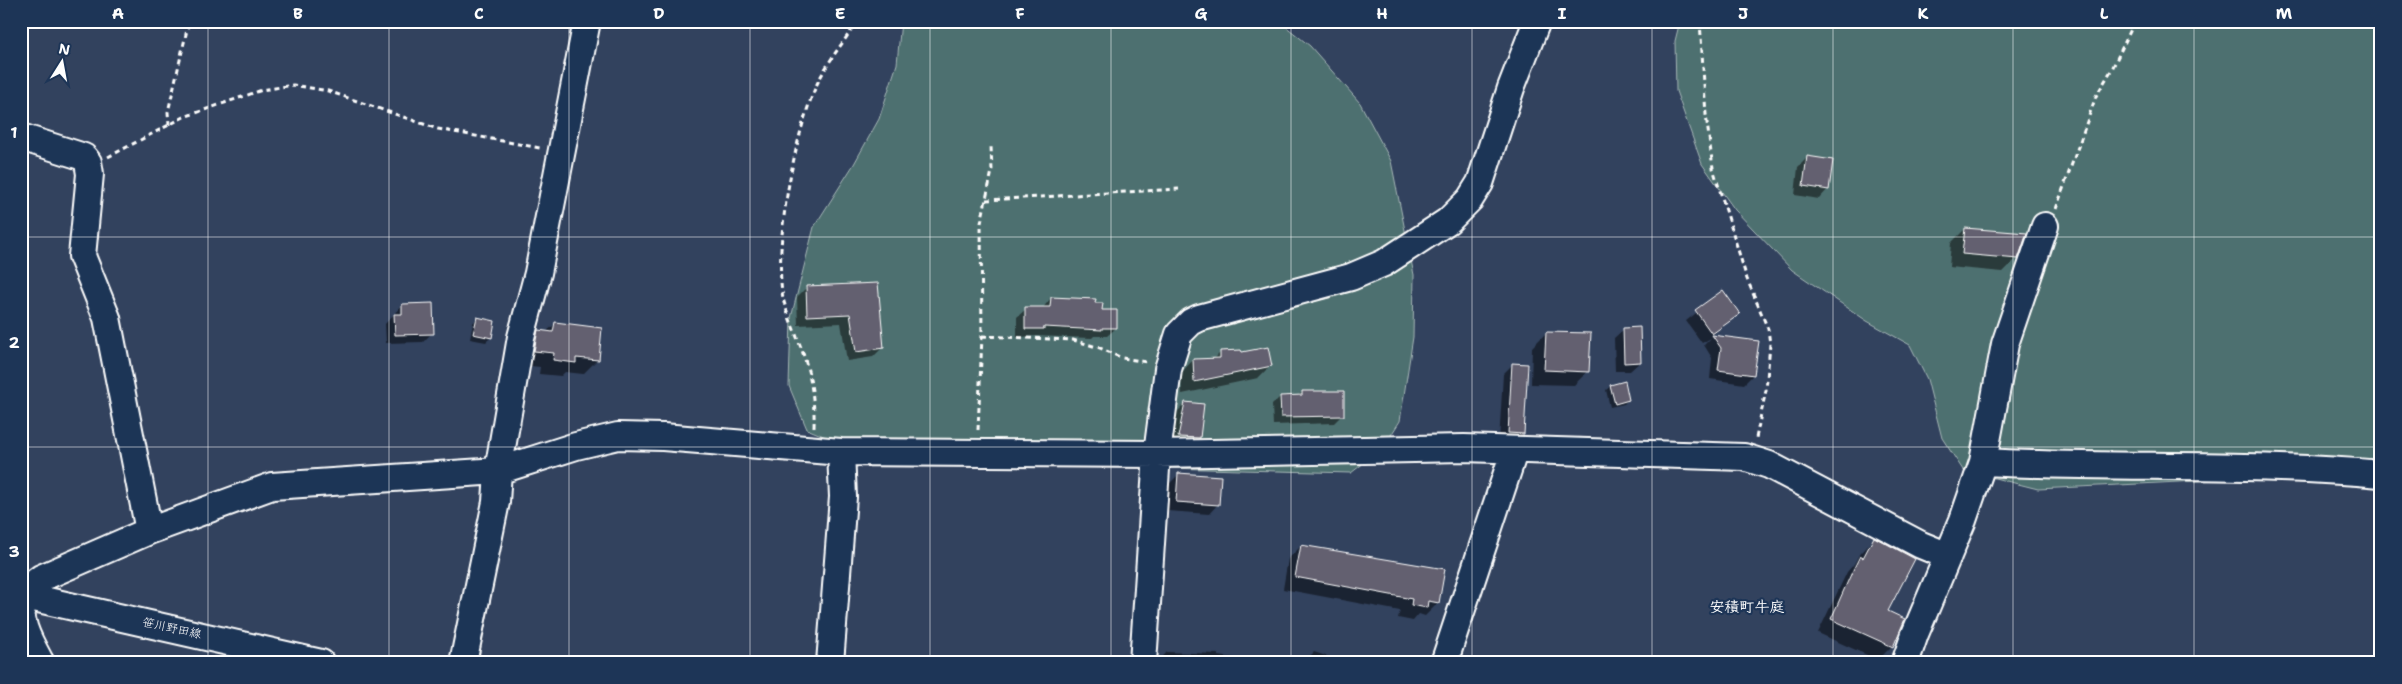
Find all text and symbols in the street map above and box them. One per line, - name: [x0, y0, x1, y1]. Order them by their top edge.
- text: A: [112, 3, 124, 24]
- text: B: [293, 3, 303, 24]
- text: C: [474, 3, 484, 24]
- text: D: [653, 3, 665, 24]
- text: E: [835, 3, 845, 24]
- text: F: [1015, 3, 1025, 24]
- text: G: [1195, 3, 1208, 24]
- text: H: [1376, 3, 1388, 24]
- text: I: [1558, 3, 1567, 24]
- text: J: [1738, 3, 1748, 24]
- text: K: [1918, 3, 1929, 24]
- text: L: [2100, 3, 2109, 24]
- text: M: [2276, 3, 2293, 24]
- north arrow: [38, 38, 88, 88]
- text: N: [57, 39, 72, 59]
- text: 1: [10, 122, 18, 143]
- text: 2: [8, 332, 20, 353]
- text: 3: [8, 541, 20, 562]
- district label: 安積町牛庭: [1709, 597, 1785, 617]
- street label: 笹川野田線: [141, 614, 203, 642]

